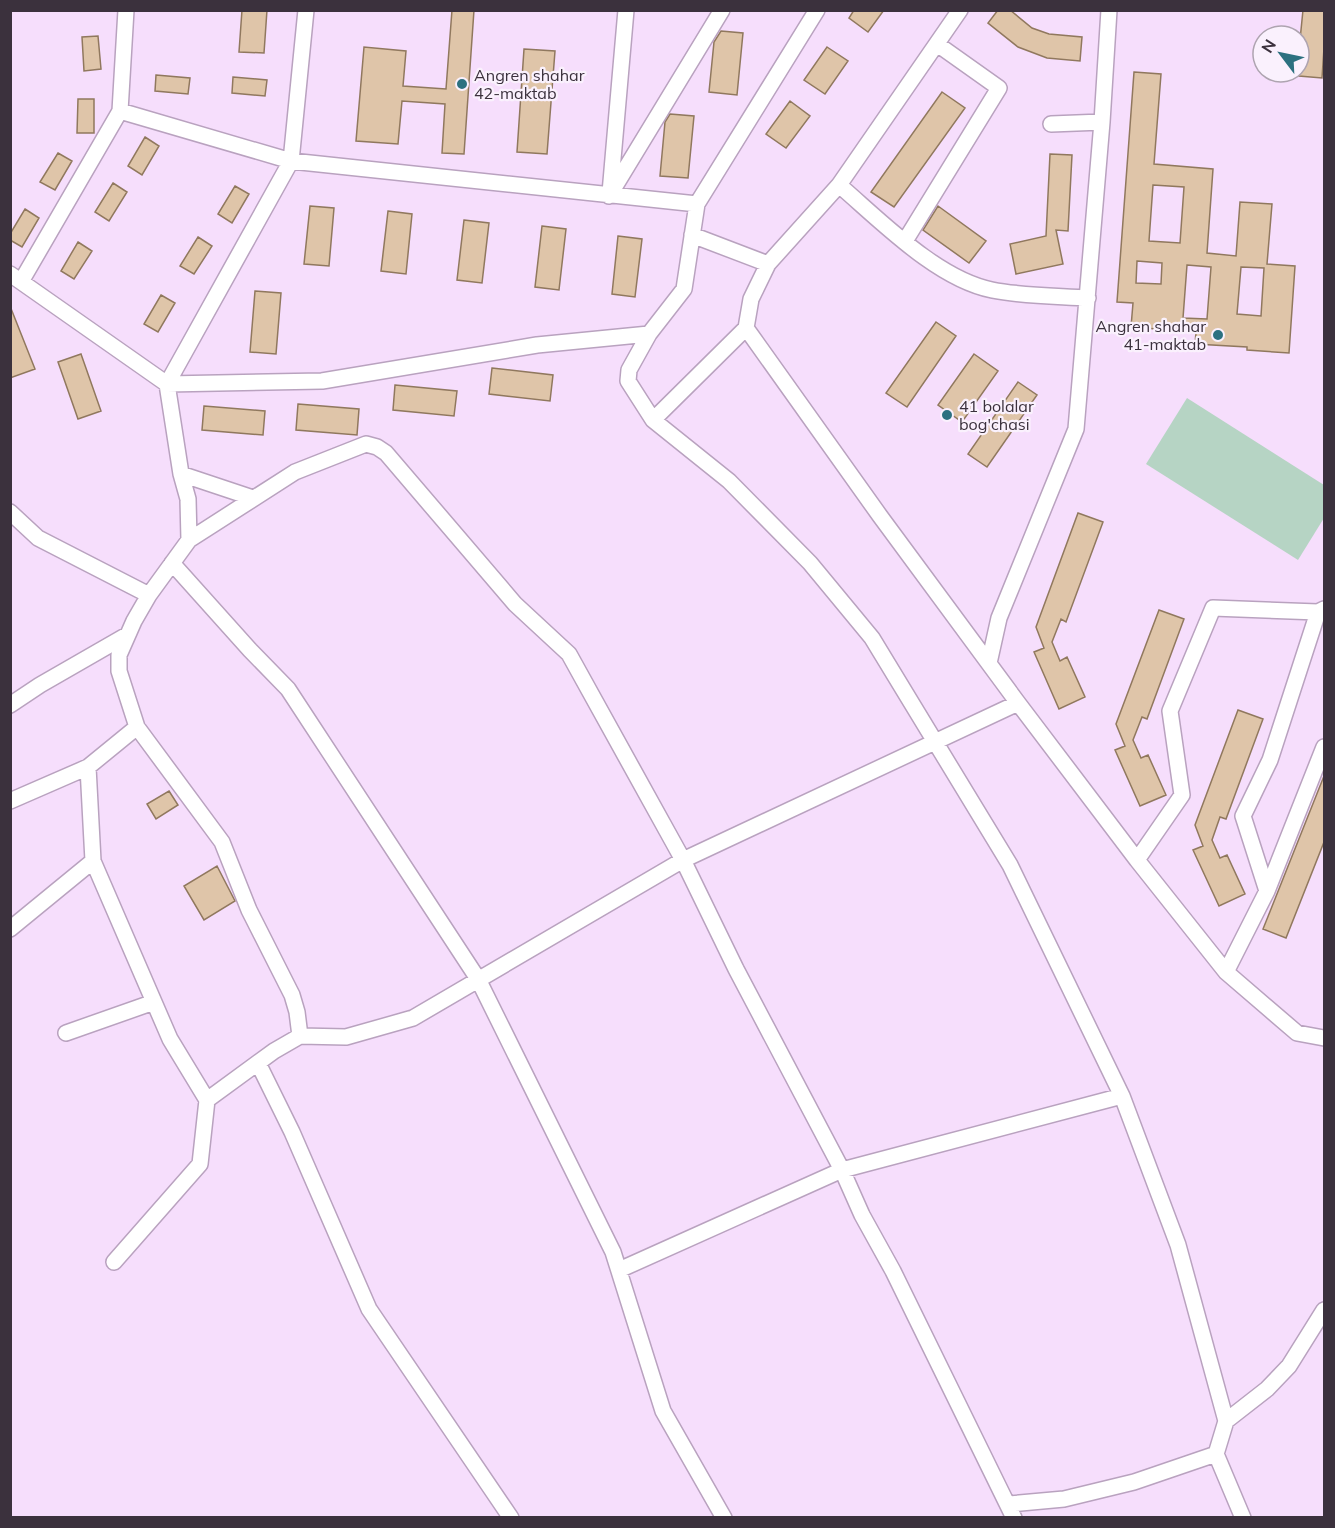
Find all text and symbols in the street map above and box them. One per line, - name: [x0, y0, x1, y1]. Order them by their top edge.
- north arrow: [1251, 24, 1311, 84]
- text: N: [1257, 36, 1280, 56]
- place label: Angren shahar 42-maktab: [474, 65, 585, 103]
- marker: Angren shahar 42-maktab: [455, 77, 469, 91]
- place label: Angren shahar 41-maktab: [1096, 316, 1206, 354]
- marker: Angren shahar 41-maktab: [1211, 328, 1225, 342]
- place label: 41 bolalar bog'chasi: [959, 396, 1034, 434]
- marker: 41 bolalar bog'chasi: [940, 408, 954, 422]

